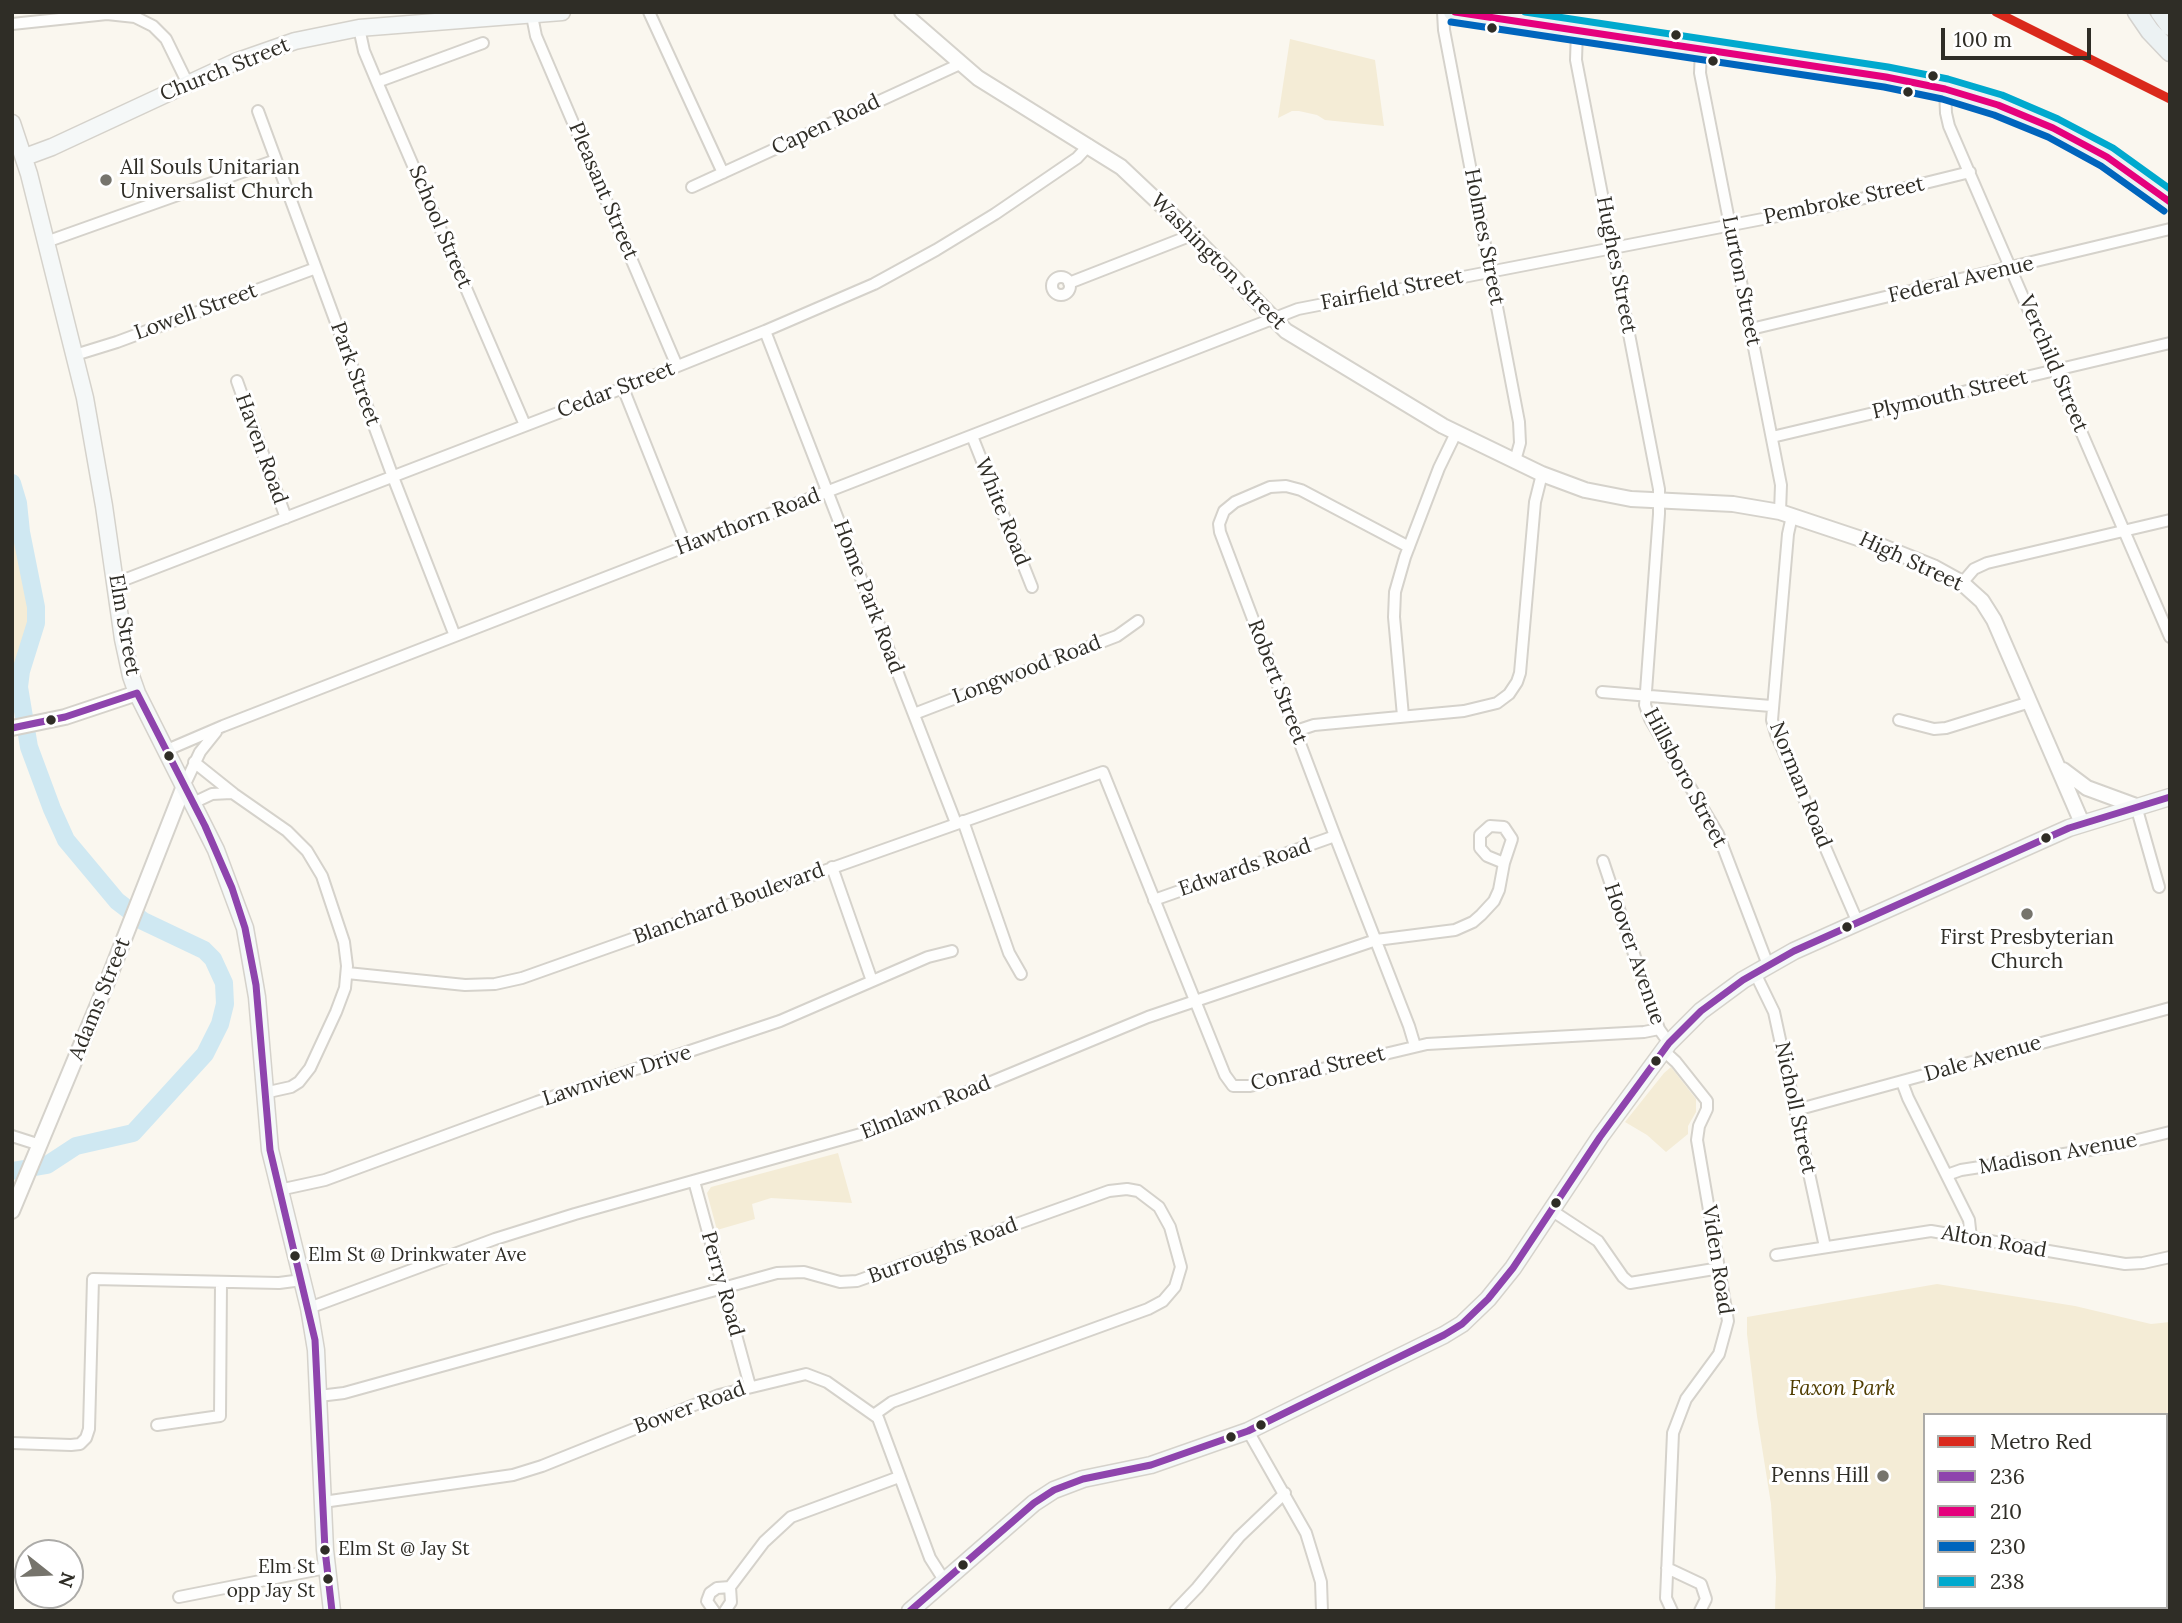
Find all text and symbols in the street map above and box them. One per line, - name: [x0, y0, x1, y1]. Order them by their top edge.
- scale bar: [1944, 14, 2094, 58]
- unlabelled marker: [1485, 21, 1499, 35]
- text: 100 m: [1954, 26, 2012, 53]
- unlabelled marker: [1669, 28, 1683, 42]
- street label: Church Street: [157, 33, 293, 107]
- unlabelled marker: [1706, 54, 1720, 68]
- unlabelled marker: [1926, 69, 1940, 83]
- unlabelled marker: [1901, 85, 1915, 99]
- street label: Capen Road: [768, 89, 884, 161]
- street label: Pleasant Street: [563, 119, 643, 263]
- place label: All Souls Unitarian Universalist Church: [120, 155, 313, 205]
- street label: School Street: [403, 162, 477, 292]
- street label: Holmes Street: [1458, 166, 1510, 308]
- marker: All Souls Unitarian Universalist Church: [98, 172, 114, 188]
- street label: Pembroke Street: [1761, 172, 1927, 230]
- street label: Washington Street: [1145, 189, 1291, 335]
- street label: Hughes Street: [1590, 194, 1642, 336]
- street label: Lurton Street: [1716, 214, 1766, 348]
- street label: Federal Avenue: [1886, 251, 2036, 309]
- street label: Fairfield Street: [1319, 264, 1465, 316]
- street label: Lowell Street: [131, 278, 261, 346]
- street label: Verchild Street: [2013, 292, 2093, 436]
- street label: Park Street: [325, 319, 385, 429]
- street label: Cedar Street: [554, 356, 678, 424]
- street label: Plymouth Street: [1870, 365, 2030, 425]
- street label: Haven Road: [229, 390, 293, 508]
- street label: White Road: [969, 454, 1035, 570]
- street label: Hawthorn Road: [672, 483, 824, 561]
- street label: Home Park Road: [827, 517, 909, 677]
- street label: High Street: [1855, 527, 1967, 597]
- street label: Elm Street: [103, 572, 145, 678]
- street label: Robert Street: [1242, 616, 1312, 748]
- street label: Longwood Road: [949, 630, 1105, 710]
- street label: Hillsboro Street: [1638, 704, 1732, 852]
- unlabelled marker: [44, 713, 58, 727]
- street label: Norman Road: [1763, 718, 1837, 852]
- unlabelled marker: [162, 749, 176, 763]
- unlabelled marker: [2039, 831, 2053, 845]
- street label: Edwards Road: [1175, 834, 1315, 902]
- street label: Blanchard Boulevard: [630, 858, 828, 950]
- street label: Hoover Avenue: [1598, 880, 1670, 1028]
- marker: First Presbyterian Church: [2019, 906, 2035, 922]
- unlabelled marker: [1840, 920, 1854, 934]
- place label: First Presbyterian Church: [1940, 925, 2114, 975]
- street label: Adams Street: [64, 934, 136, 1064]
- street label: Dale Avenue: [1922, 1030, 2044, 1088]
- street label: Lawnview Drive: [539, 1040, 695, 1112]
- street label: Nicholl Street: [1769, 1040, 1821, 1176]
- street label: Conrad Street: [1248, 1041, 1388, 1097]
- unlabelled marker: [1649, 1054, 1663, 1068]
- street label: Elmlawn Road: [857, 1071, 995, 1145]
- street label: Madison Avenue: [1977, 1128, 2139, 1180]
- unlabelled marker: [1549, 1196, 1563, 1210]
- street label: Viden Road: [1696, 1204, 1738, 1316]
- street label: Burroughs Road: [865, 1212, 1021, 1290]
- street label: Alton Road: [1939, 1220, 2049, 1264]
- street label: Perry Road: [695, 1229, 749, 1339]
- place label: Elm St @ Drinkwater Ave: [308, 1245, 526, 1267]
- marker: Elm St @ Drinkwater Ave: [288, 1249, 302, 1263]
- street label: Bower Road: [631, 1376, 749, 1440]
- park label: Faxon Park: [1789, 1376, 1895, 1402]
- legend: [1923, 1413, 2168, 1609]
- unlabelled marker: [1254, 1418, 1268, 1432]
- text: Metro Red: [1990, 1428, 2092, 1455]
- unlabelled marker: [1224, 1430, 1238, 1444]
- place label: Penns Hill: [1771, 1463, 1869, 1489]
- text: 236: [1990, 1463, 2025, 1490]
- marker: Penns Hill: [1875, 1468, 1891, 1484]
- text: 210: [1990, 1498, 2022, 1525]
- text: 230: [1990, 1533, 2026, 1560]
- north arrow: [14, 1539, 84, 1609]
- place label: Elm St @ Jay St: [338, 1539, 470, 1561]
- marker: Elm St @ Jay St: [318, 1543, 332, 1557]
- place label: Elm St opp Jay St: [227, 1557, 315, 1601]
- unlabelled marker: [956, 1558, 970, 1572]
- text: 238: [1990, 1568, 2024, 1595]
- text: N: [53, 1569, 81, 1591]
- marker: Elm St opp Jay St: [321, 1572, 335, 1586]

